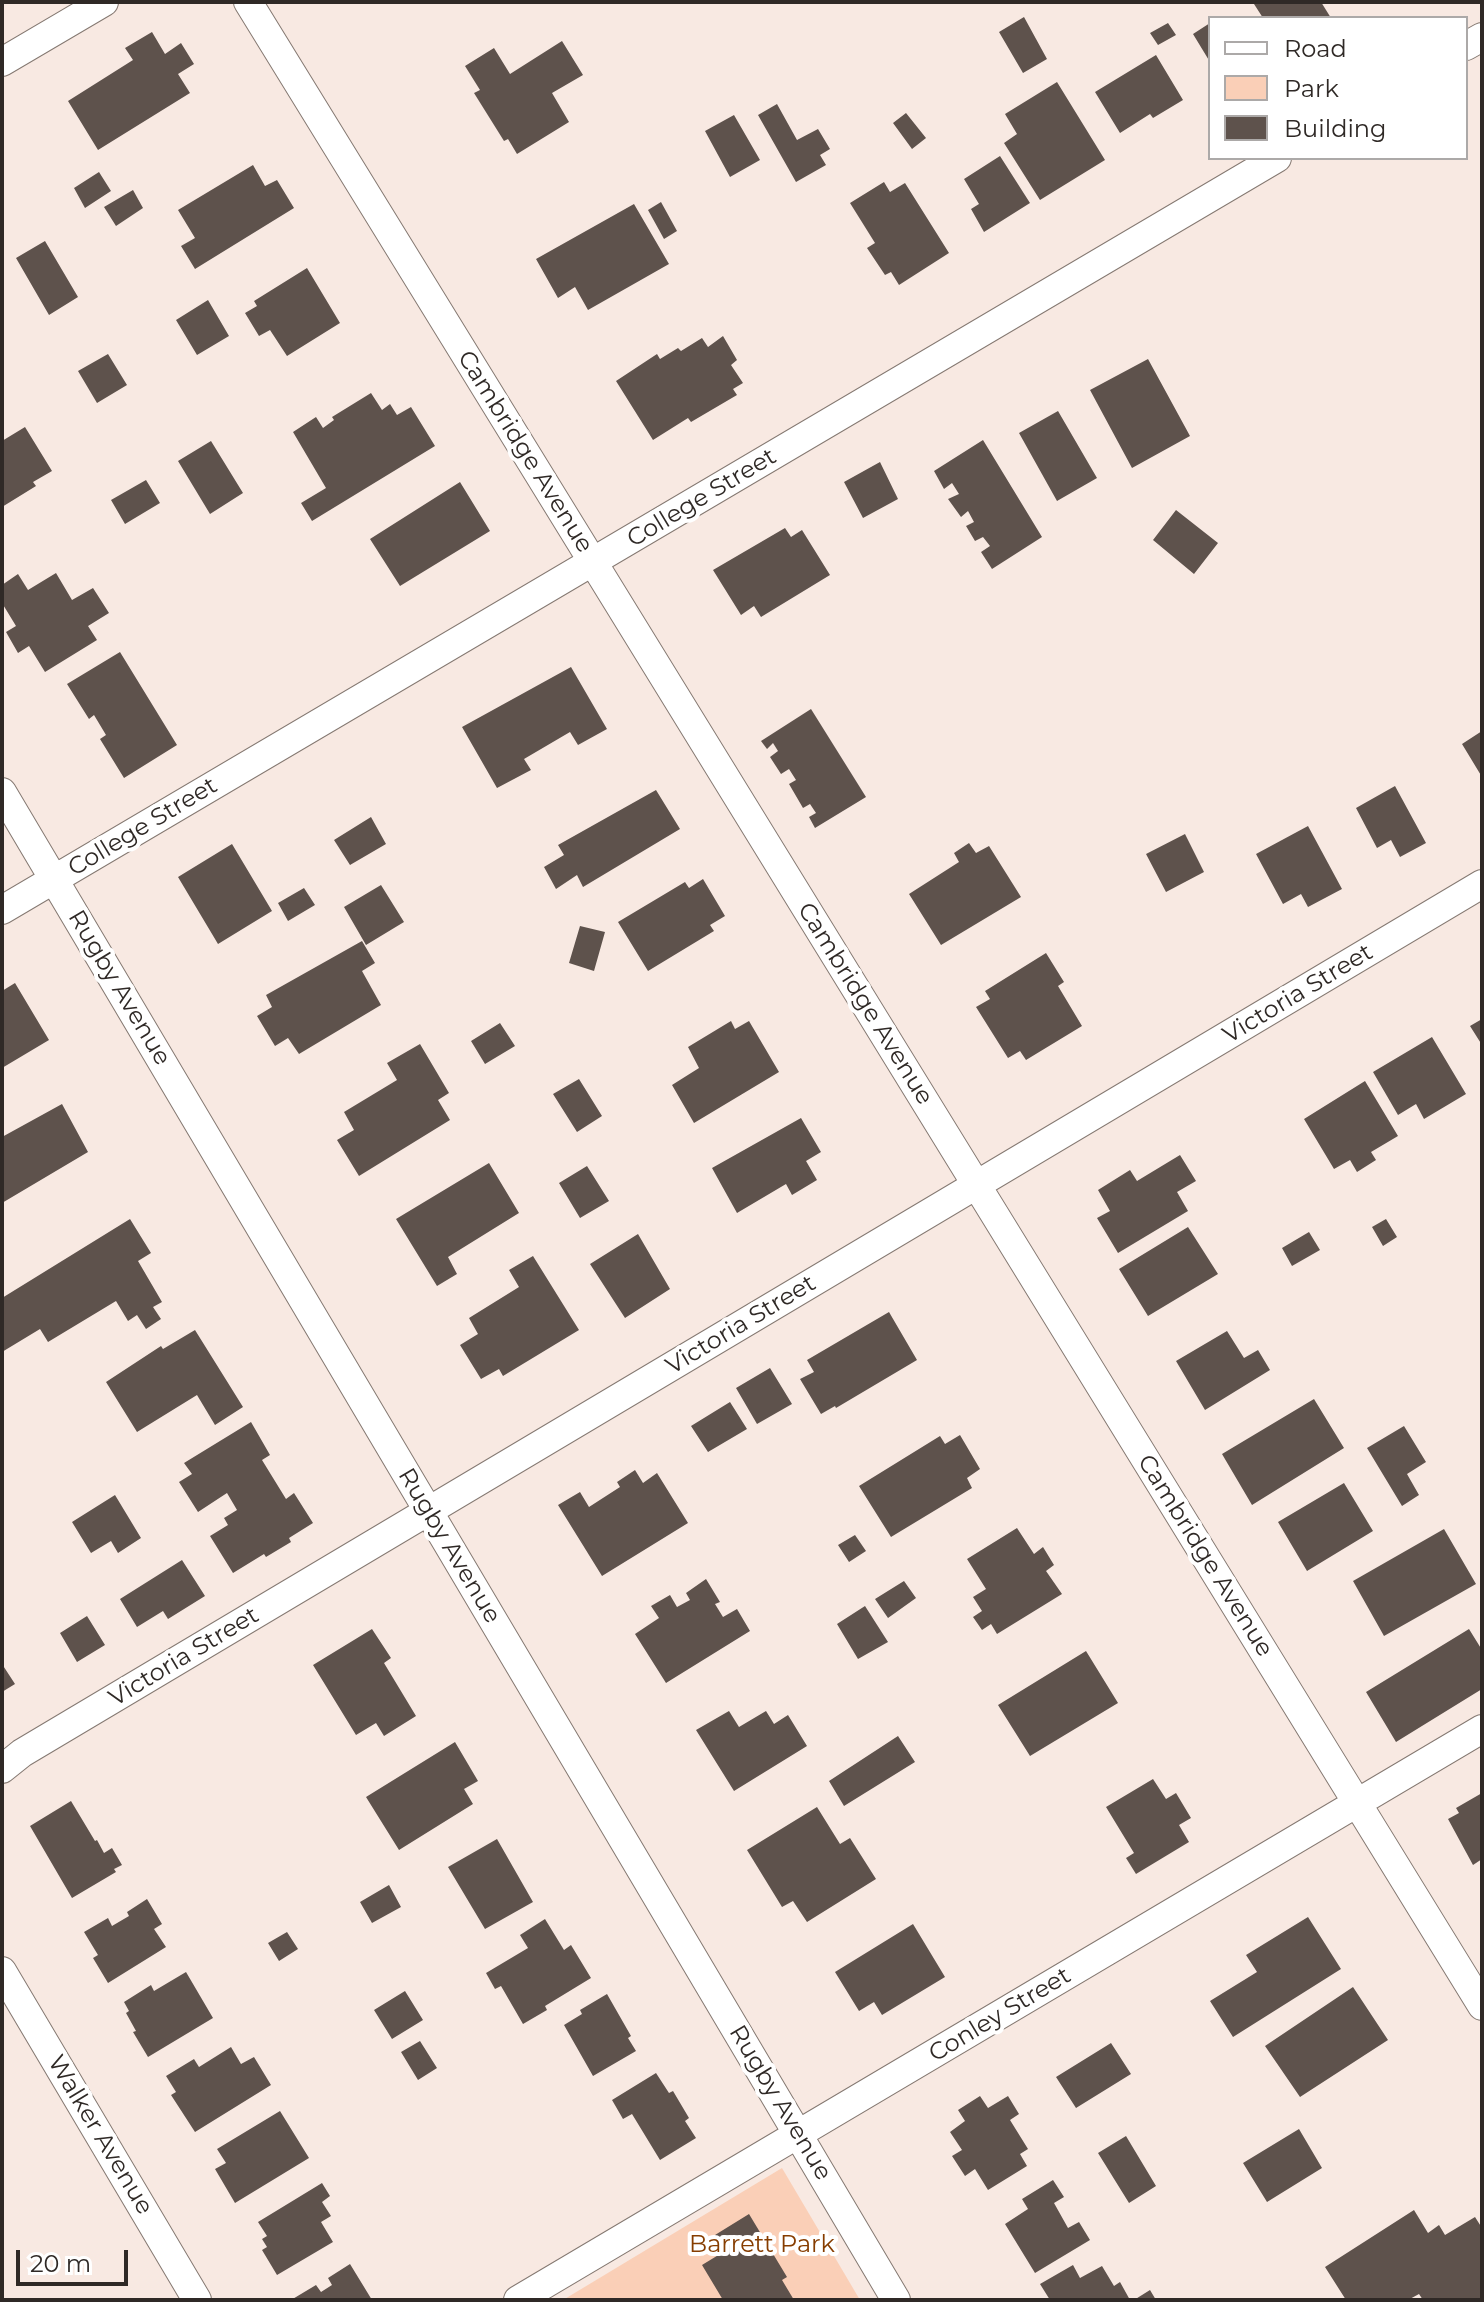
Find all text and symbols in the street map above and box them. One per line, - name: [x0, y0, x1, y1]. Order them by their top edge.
- legend: [1208, 16, 1468, 160]
- text: Road: [1284, 34, 1347, 63]
- text: Park: [1284, 74, 1339, 103]
- text: Building: [1284, 114, 1387, 143]
- street label: Cambridge Avenue: [451, 346, 599, 558]
- street label: College Street: [622, 442, 782, 554]
- street label: College Street: [63, 771, 223, 883]
- street label: Cambridge Avenue: [791, 898, 939, 1110]
- street label: Rugby Avenue: [61, 905, 177, 1071]
- street label: Victoria Street: [1218, 938, 1378, 1050]
- street label: Victoria Street: [661, 1269, 821, 1381]
- street label: Cambridge Avenue: [1131, 1450, 1279, 1662]
- street label: Rugby Avenue: [391, 1463, 507, 1629]
- street label: Victoria Street: [104, 1601, 264, 1713]
- street label: Conley Street: [924, 1961, 1076, 2069]
- street label: Rugby Avenue: [722, 2020, 838, 2186]
- street label: Walker Avenue: [41, 2050, 159, 2220]
- park label: Barrett Park: [689, 2231, 835, 2259]
- scale bar: [20, 2234, 132, 2284]
- text: 20 m: [30, 2249, 91, 2278]

